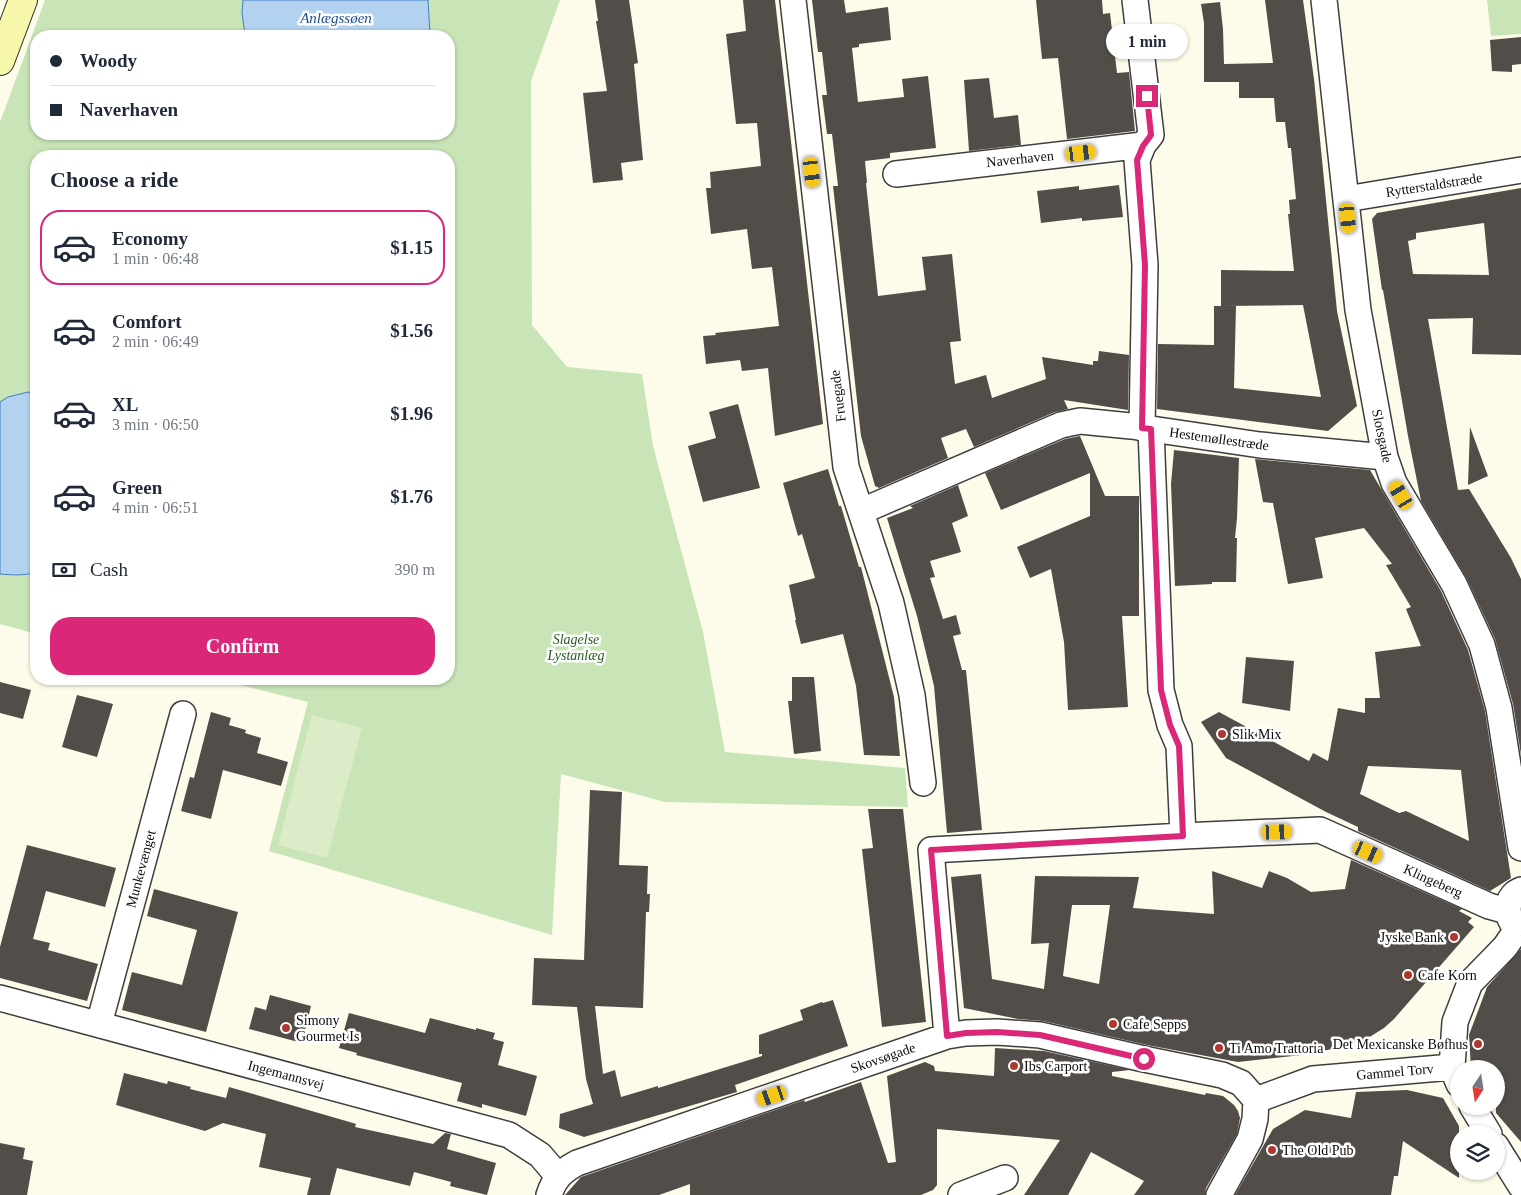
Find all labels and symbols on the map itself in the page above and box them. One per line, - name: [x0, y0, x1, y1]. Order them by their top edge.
- water label: Anlægssøen: [299, 10, 372, 26]
- callout: 1 min: [1106, 23, 1188, 58]
- route end: [1136, 85, 1158, 107]
- car: [1065, 144, 1096, 162]
- street label: Naverhaven: [986, 148, 1054, 170]
- car: [802, 156, 821, 188]
- street label: Rytterstaldstræde: [1385, 170, 1483, 200]
- car: [1338, 202, 1357, 234]
- street label: Fruegade: [827, 369, 849, 423]
- street label: Slotsgade: [1369, 408, 1395, 464]
- street label: Hestemøllestræde: [1168, 425, 1270, 453]
- car: [1386, 478, 1415, 512]
- park label: Slagelse Lystanlæg: [546, 632, 605, 663]
- place label: Slik Mix: [1232, 727, 1281, 742]
- marker: Slik Mix: [1216, 728, 1228, 740]
- car: [1261, 824, 1292, 840]
- street label: Munkevænget: [123, 828, 159, 910]
- car: [1351, 839, 1384, 865]
- street label: Klingeberg: [1401, 861, 1465, 901]
- place label: Jyske Bank: [1380, 930, 1444, 945]
- marker: Jyske Bank: [1448, 931, 1460, 943]
- place label: Cafe Korn: [1418, 968, 1477, 983]
- marker: Cafe Korn: [1402, 969, 1414, 981]
- place label: Simony Gourmet Is: [296, 1013, 359, 1044]
- place label: Cafe Sepps: [1123, 1017, 1186, 1032]
- marker: Cafe Sepps: [1107, 1018, 1119, 1030]
- marker: Simony Gourmet Is: [280, 1022, 292, 1034]
- place label: Det Mexicanske Bøfhus: [1333, 1037, 1468, 1052]
- marker: Det Mexicanske Bøfhus: [1472, 1038, 1484, 1050]
- street label: Skovsøgade: [849, 1040, 917, 1076]
- place label: Ti Amo Trattoria: [1229, 1041, 1324, 1056]
- marker: Ti Amo Trattoria: [1213, 1042, 1225, 1054]
- route start: [1133, 1048, 1155, 1070]
- street label: Ingemannsvej: [246, 1058, 326, 1092]
- place label: Ibs Carport: [1024, 1059, 1087, 1074]
- marker: Ibs Carport: [1008, 1060, 1020, 1072]
- north arrow: [1450, 1060, 1505, 1115]
- street label: Gammel Torv: [1356, 1061, 1434, 1083]
- car: [755, 1084, 788, 1108]
- place label: The Old Pub: [1282, 1143, 1354, 1158]
- marker: The Old Pub: [1266, 1144, 1278, 1156]

